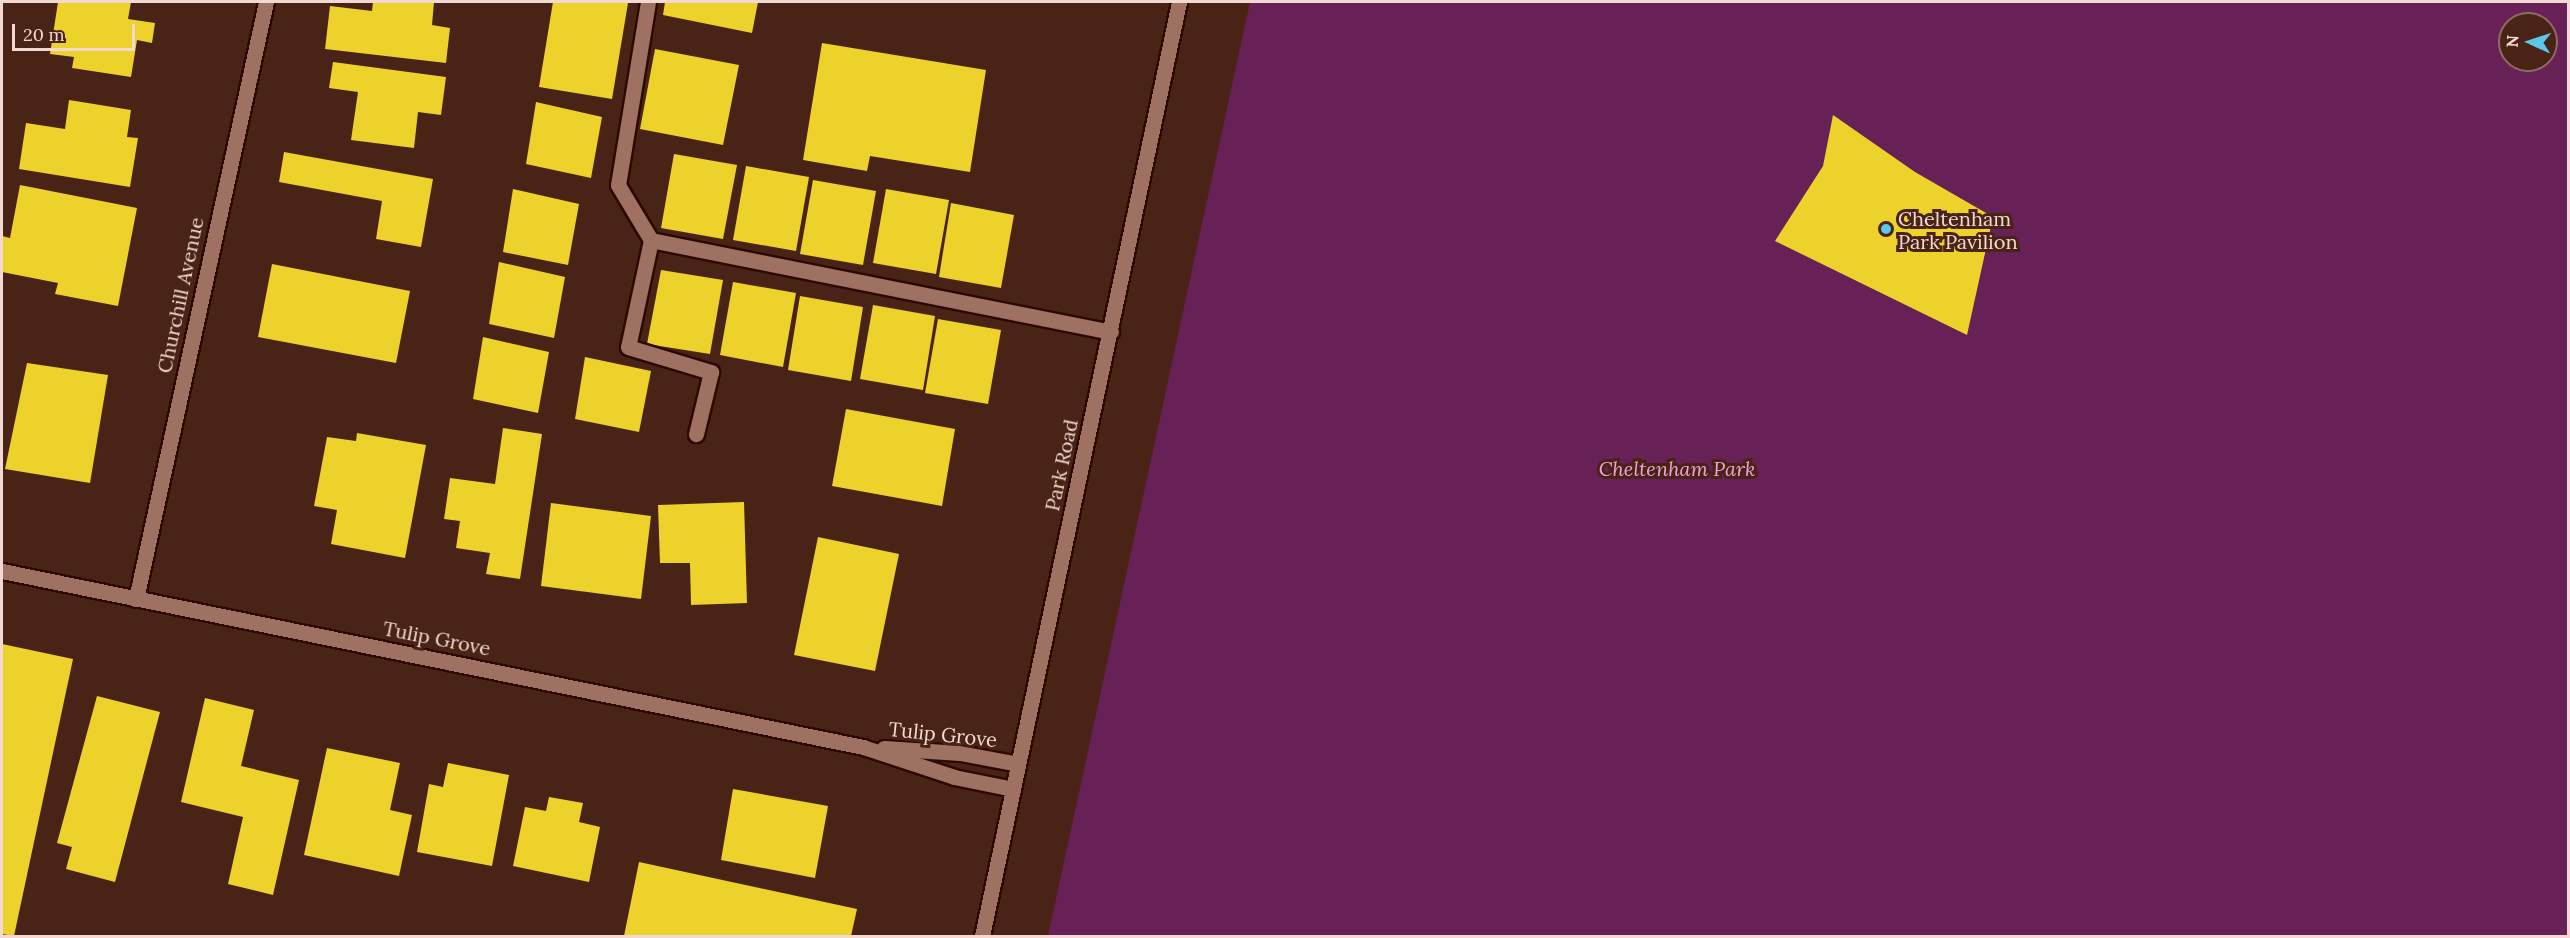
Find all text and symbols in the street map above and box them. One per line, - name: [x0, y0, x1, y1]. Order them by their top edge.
- scale bar: [15, 12, 138, 50]
- north arrow: [2498, 12, 2558, 72]
- text: 20 m: [23, 23, 65, 46]
- text: N: [2502, 34, 2522, 48]
- place label: Cheltenham Park Pavilion: [1898, 206, 2018, 253]
- street label: Churchill Avenue: [152, 215, 208, 375]
- marker: Cheltenham Park Pavilion: [1879, 222, 1893, 236]
- street label: Park Road: [1040, 417, 1082, 513]
- park label: Cheltenham Park: [1599, 456, 1755, 480]
- street label: Tulip Grove: [381, 616, 493, 660]
- street label: Tulip Grove: [888, 716, 998, 752]

